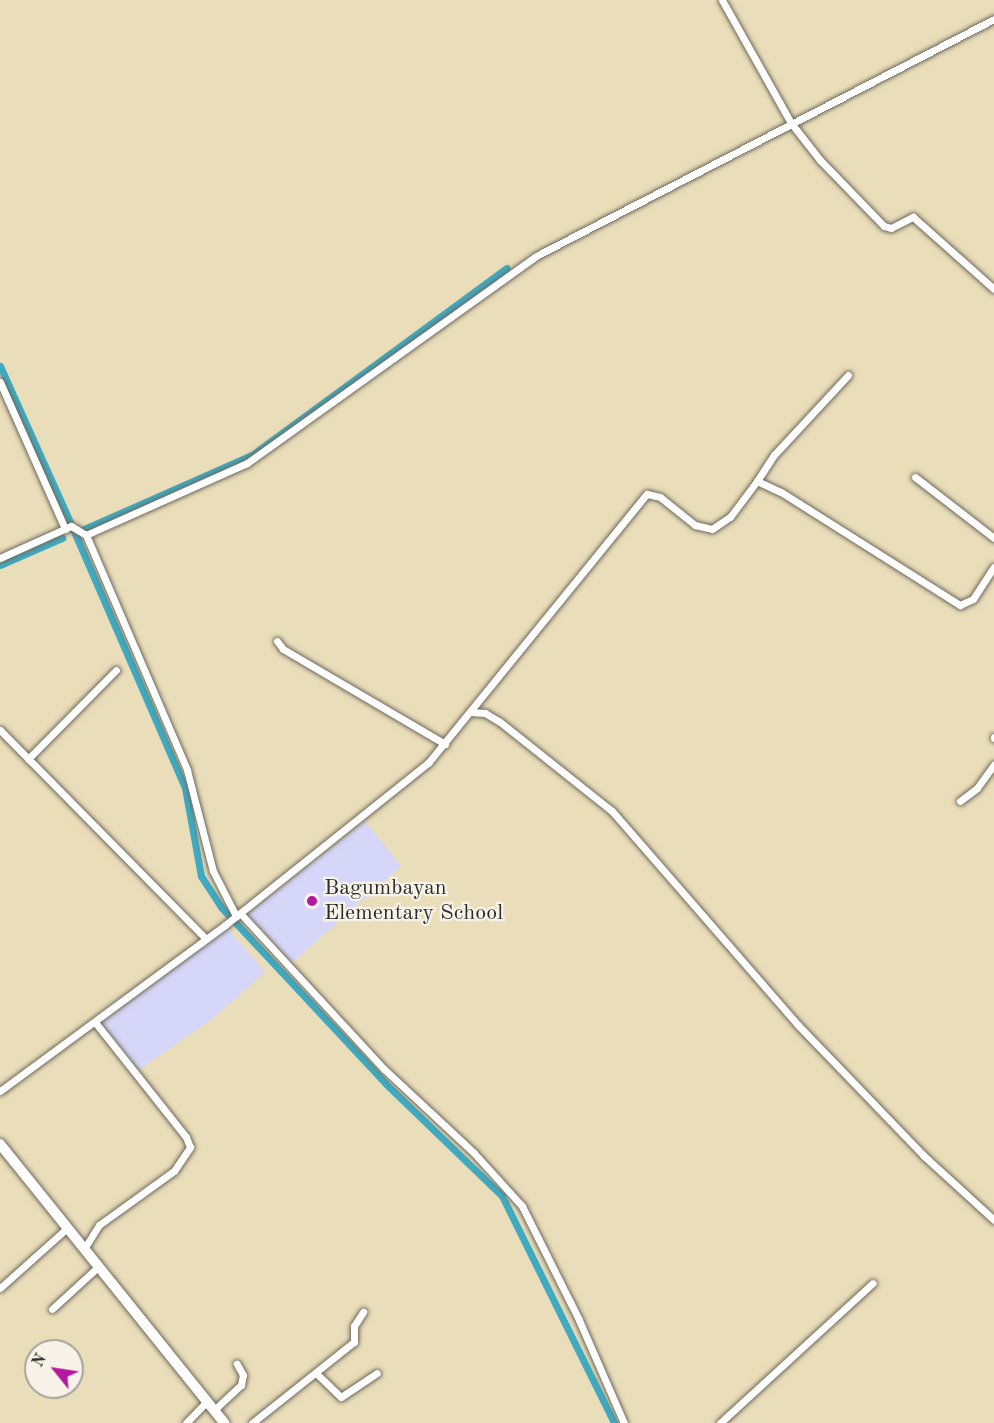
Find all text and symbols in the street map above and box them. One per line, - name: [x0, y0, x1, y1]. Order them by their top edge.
- place label: Bagumbayan Elementary School: [324, 875, 503, 926]
- marker: Bagumbayan Elementary School: [305, 894, 319, 908]
- north arrow: [24, 1339, 84, 1399]
- text: N: [30, 1352, 50, 1370]

